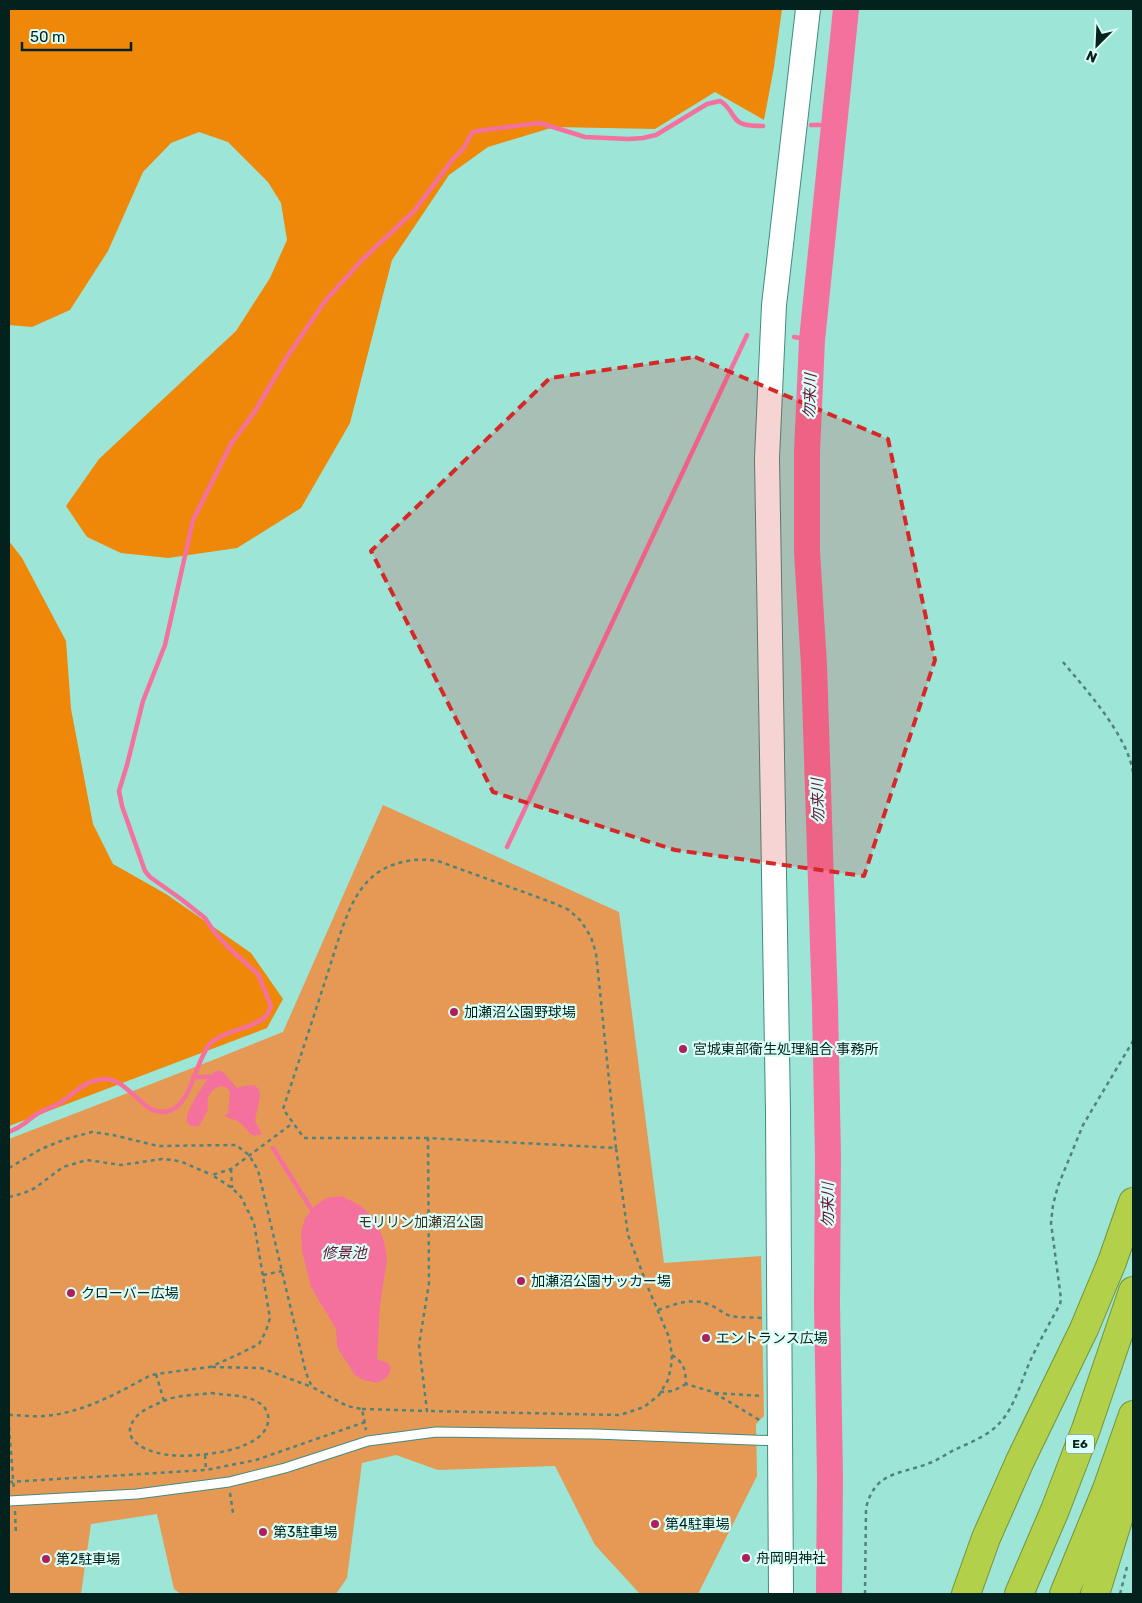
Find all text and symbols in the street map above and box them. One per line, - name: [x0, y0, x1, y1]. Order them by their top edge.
- scale bar: [22, 20, 131, 52]
- north arrow: [1072, 20, 1122, 70]
- text: 50 m: [30, 28, 65, 46]
- text: N: [1084, 47, 1100, 66]
- water label: 勿来川: [800, 371, 820, 419]
- water label: 勿来川: [808, 776, 828, 824]
- place label: 加瀬沼公園野球場: [464, 1004, 576, 1021]
- marker: 加瀬沼公園野球場: [448, 1006, 460, 1018]
- place label: 宮城東部衛生処理組合 事務所: [693, 1041, 878, 1058]
- marker: 宮城東部衛生処理組合 事務所: [677, 1043, 689, 1055]
- water label: 勿来川: [819, 1181, 837, 1228]
- park label: モリリン加瀬沼公園: [358, 1214, 484, 1231]
- water label: 修景池: [321, 1244, 368, 1262]
- place label: 加瀬沼公園サッカー場: [531, 1273, 671, 1290]
- marker: 加瀬沼公園サッカー場: [515, 1275, 527, 1287]
- place label: クローバー広場: [81, 1285, 179, 1302]
- marker: クローバー広場: [65, 1287, 77, 1299]
- place label: エントランス広場: [716, 1330, 828, 1347]
- marker: エントランス広場: [700, 1332, 712, 1344]
- road number: E6: [1066, 1435, 1094, 1454]
- place label: 第4駐車場: [665, 1516, 730, 1533]
- marker: 第4駐車場: [649, 1518, 661, 1530]
- place label: 第3駐車場: [273, 1524, 337, 1541]
- marker: 第3駐車場: [257, 1526, 269, 1538]
- place label: 舟岡明神社: [756, 1550, 826, 1567]
- place label: 第2駐車場: [56, 1551, 120, 1568]
- marker: 舟岡明神社: [740, 1552, 752, 1564]
- marker: 第2駐車場: [40, 1553, 52, 1565]

